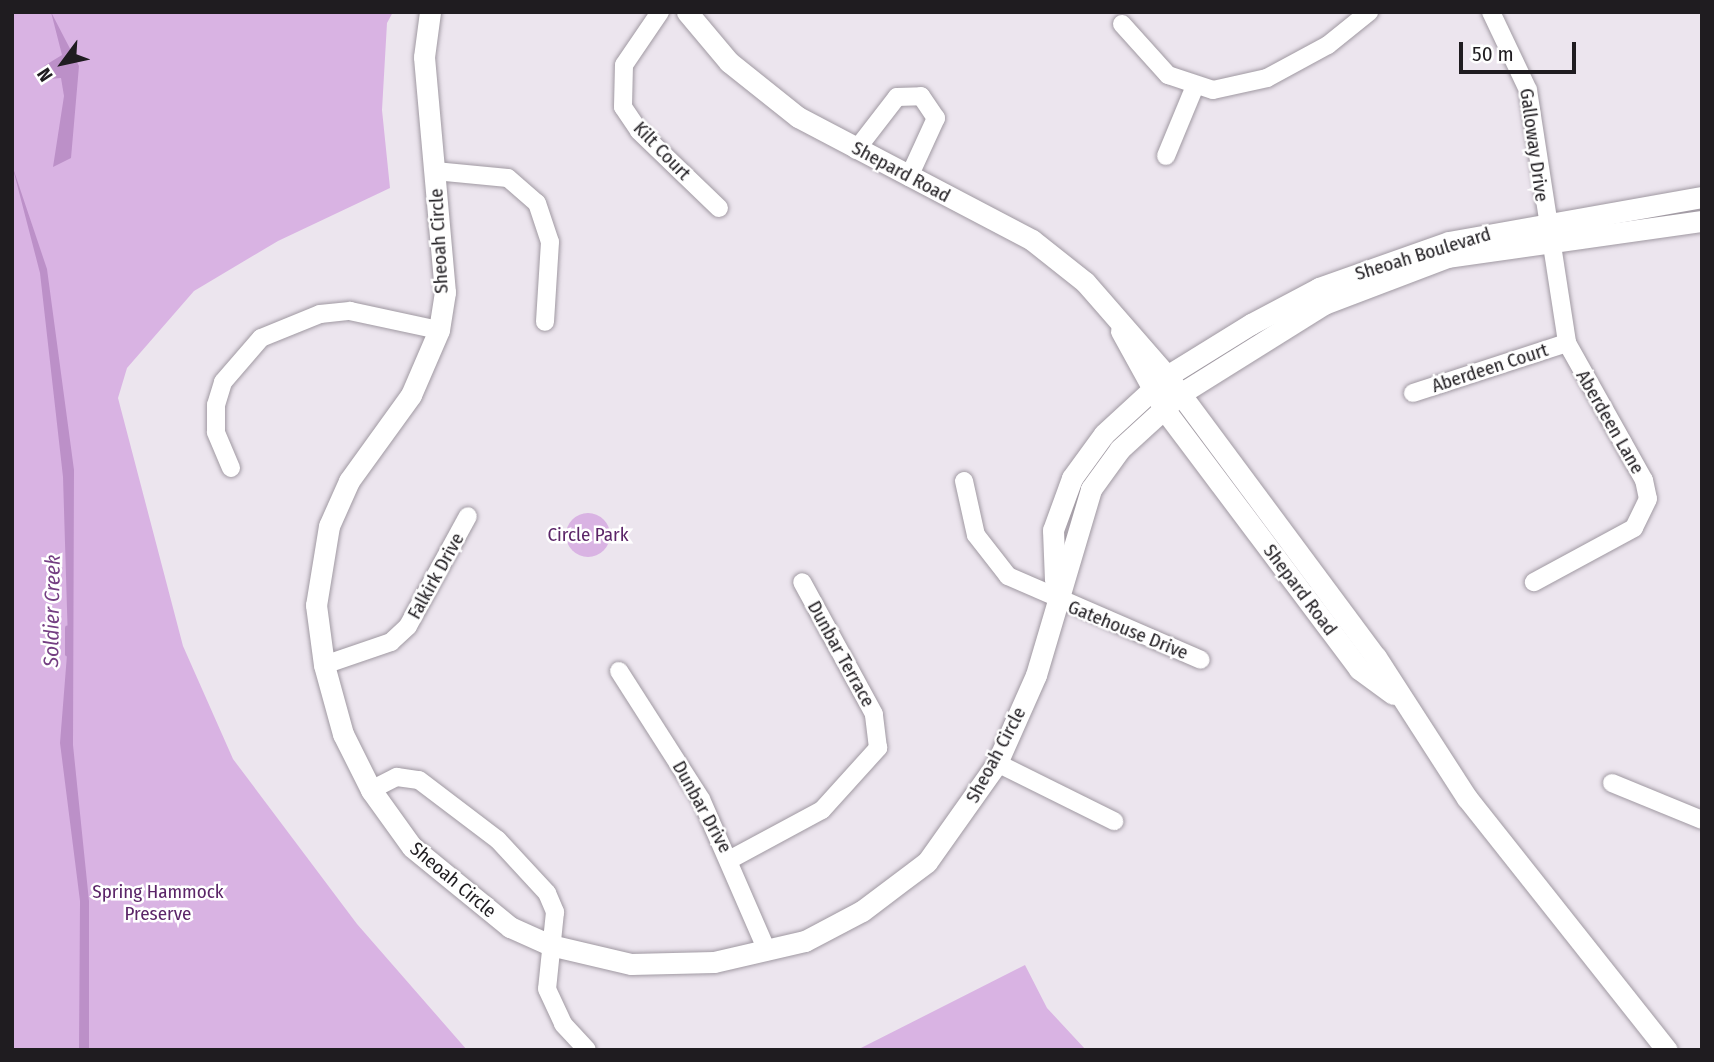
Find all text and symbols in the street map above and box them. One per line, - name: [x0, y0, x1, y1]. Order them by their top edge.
- north arrow: [28, 28, 98, 98]
- scale bar: [1462, 28, 1579, 72]
- text: 50 m: [1472, 41, 1514, 67]
- text: N: [32, 64, 58, 86]
- street label: Galloway Drive: [1515, 87, 1553, 203]
- street label: Kilt Court: [629, 117, 695, 185]
- street label: Shepard Road: [848, 137, 954, 207]
- street label: Sheoah Circle: [425, 188, 453, 294]
- street label: Sheoah Boulevard: [1352, 223, 1494, 285]
- street label: Aberdeen Court: [1429, 338, 1551, 398]
- street label: Aberdeen Lane: [1571, 366, 1649, 478]
- park label: Circle Park: [547, 524, 629, 546]
- street label: Falkirk Drive: [403, 529, 469, 623]
- street label: Shepard Road: [1258, 540, 1342, 640]
- water label: Soldier Creek: [38, 555, 66, 667]
- street label: Gatehouse Drive: [1065, 596, 1191, 664]
- street label: Dunbar Terrace: [803, 597, 879, 711]
- street label: Sheoah Circle: [961, 703, 1031, 807]
- street label: Dunbar Drive: [667, 757, 737, 857]
- street label: Sheoah Circle: [405, 837, 501, 923]
- park label: Spring Hammock Preserve: [92, 881, 224, 925]

